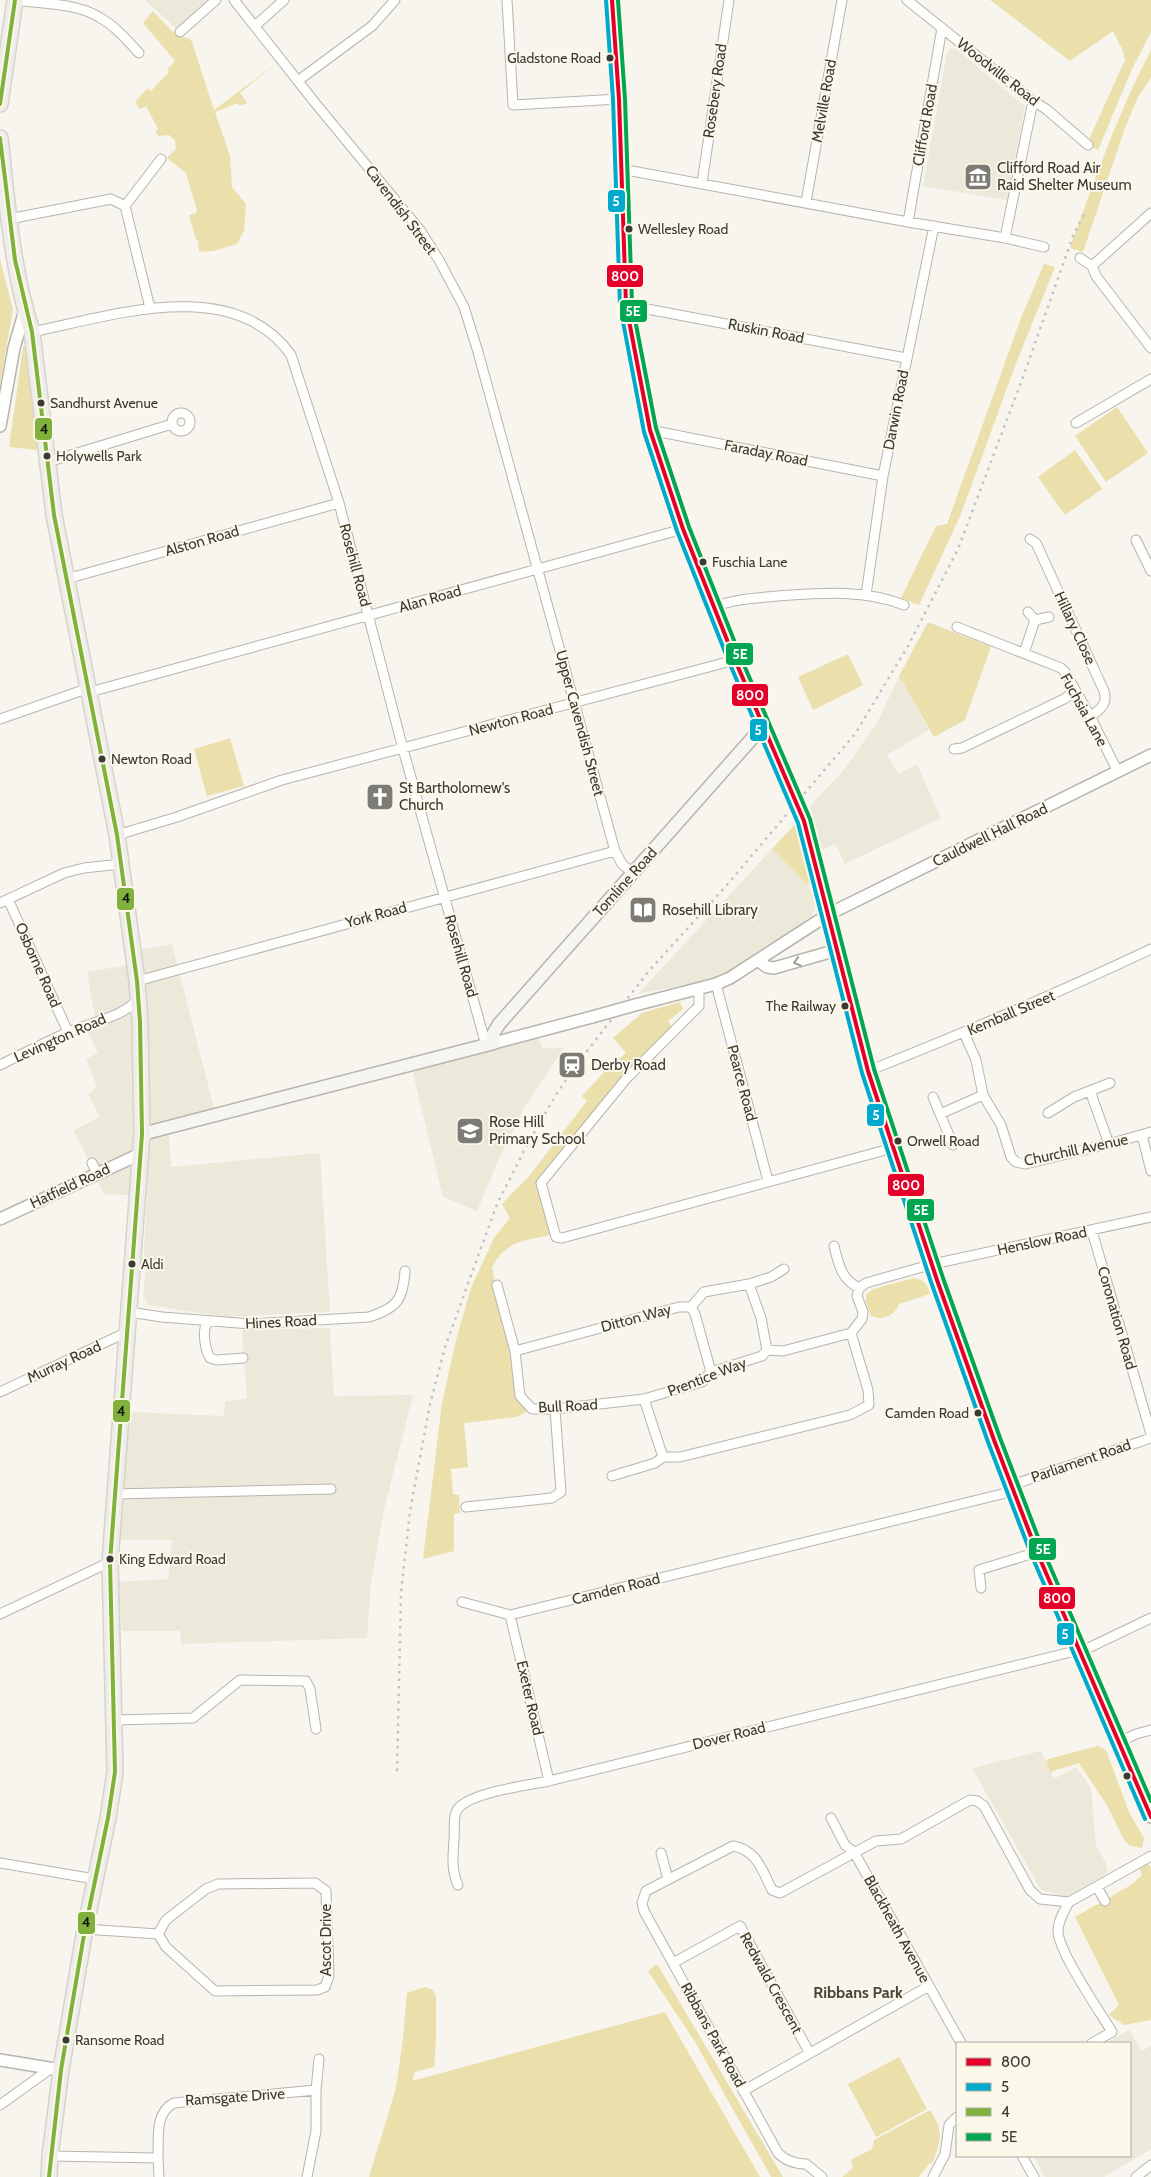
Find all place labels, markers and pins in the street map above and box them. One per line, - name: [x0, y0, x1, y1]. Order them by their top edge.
- place label: Gladstone Road: [507, 49, 601, 67]
- marker: Gladstone Road: [605, 53, 615, 63]
- place label: Clifford Road Air Raid Shelter Museum: [997, 159, 1132, 194]
- museum icon: Clifford Road Air Raid Shelter Museum: [963, 162, 993, 192]
- place label: Wellesley Road: [638, 220, 728, 238]
- marker: Wellesley Road: [624, 224, 634, 234]
- place label: Sandhurst Avenue: [50, 394, 158, 412]
- marker: Sandhurst Avenue: [36, 398, 46, 408]
- place label: Holywells Park: [56, 447, 142, 465]
- marker: Holywells Park: [42, 451, 52, 461]
- place label: Fuschia Lane: [712, 553, 787, 571]
- marker: Fuschia Lane: [698, 557, 708, 567]
- place label: Newton Road: [111, 750, 192, 768]
- marker: Newton Road: [97, 754, 107, 764]
- place label: St Bartholomew's Church: [399, 779, 510, 814]
- church icon: St Bartholomew's Church: [365, 782, 395, 812]
- library icon: Rosehill Library: [628, 895, 658, 925]
- place label: Rosehill Library: [662, 901, 758, 919]
- place label: The Railway: [766, 997, 836, 1015]
- marker: The Railway: [840, 1001, 850, 1011]
- station icon: Derby Road: [557, 1050, 587, 1080]
- place label: Derby Road: [591, 1056, 666, 1074]
- place label: Rose Hill Primary School: [489, 1113, 586, 1148]
- school or university icon: Rose Hill Primary School: [455, 1116, 485, 1146]
- place label: Orwell Road: [907, 1132, 979, 1150]
- marker: Orwell Road: [893, 1136, 903, 1146]
- place label: Aldi: [141, 1255, 164, 1273]
- marker: Aldi: [127, 1259, 137, 1269]
- place label: Camden Road: [885, 1404, 969, 1422]
- marker: Camden Road: [973, 1408, 983, 1418]
- place label: King Edward Road: [119, 1550, 226, 1568]
- marker: King Edward Road: [105, 1554, 115, 1564]
- unlabelled marker: [1122, 1771, 1132, 1781]
- place label: Ransome Road: [75, 2031, 164, 2049]
- marker: Ransome Road: [61, 2035, 71, 2045]

